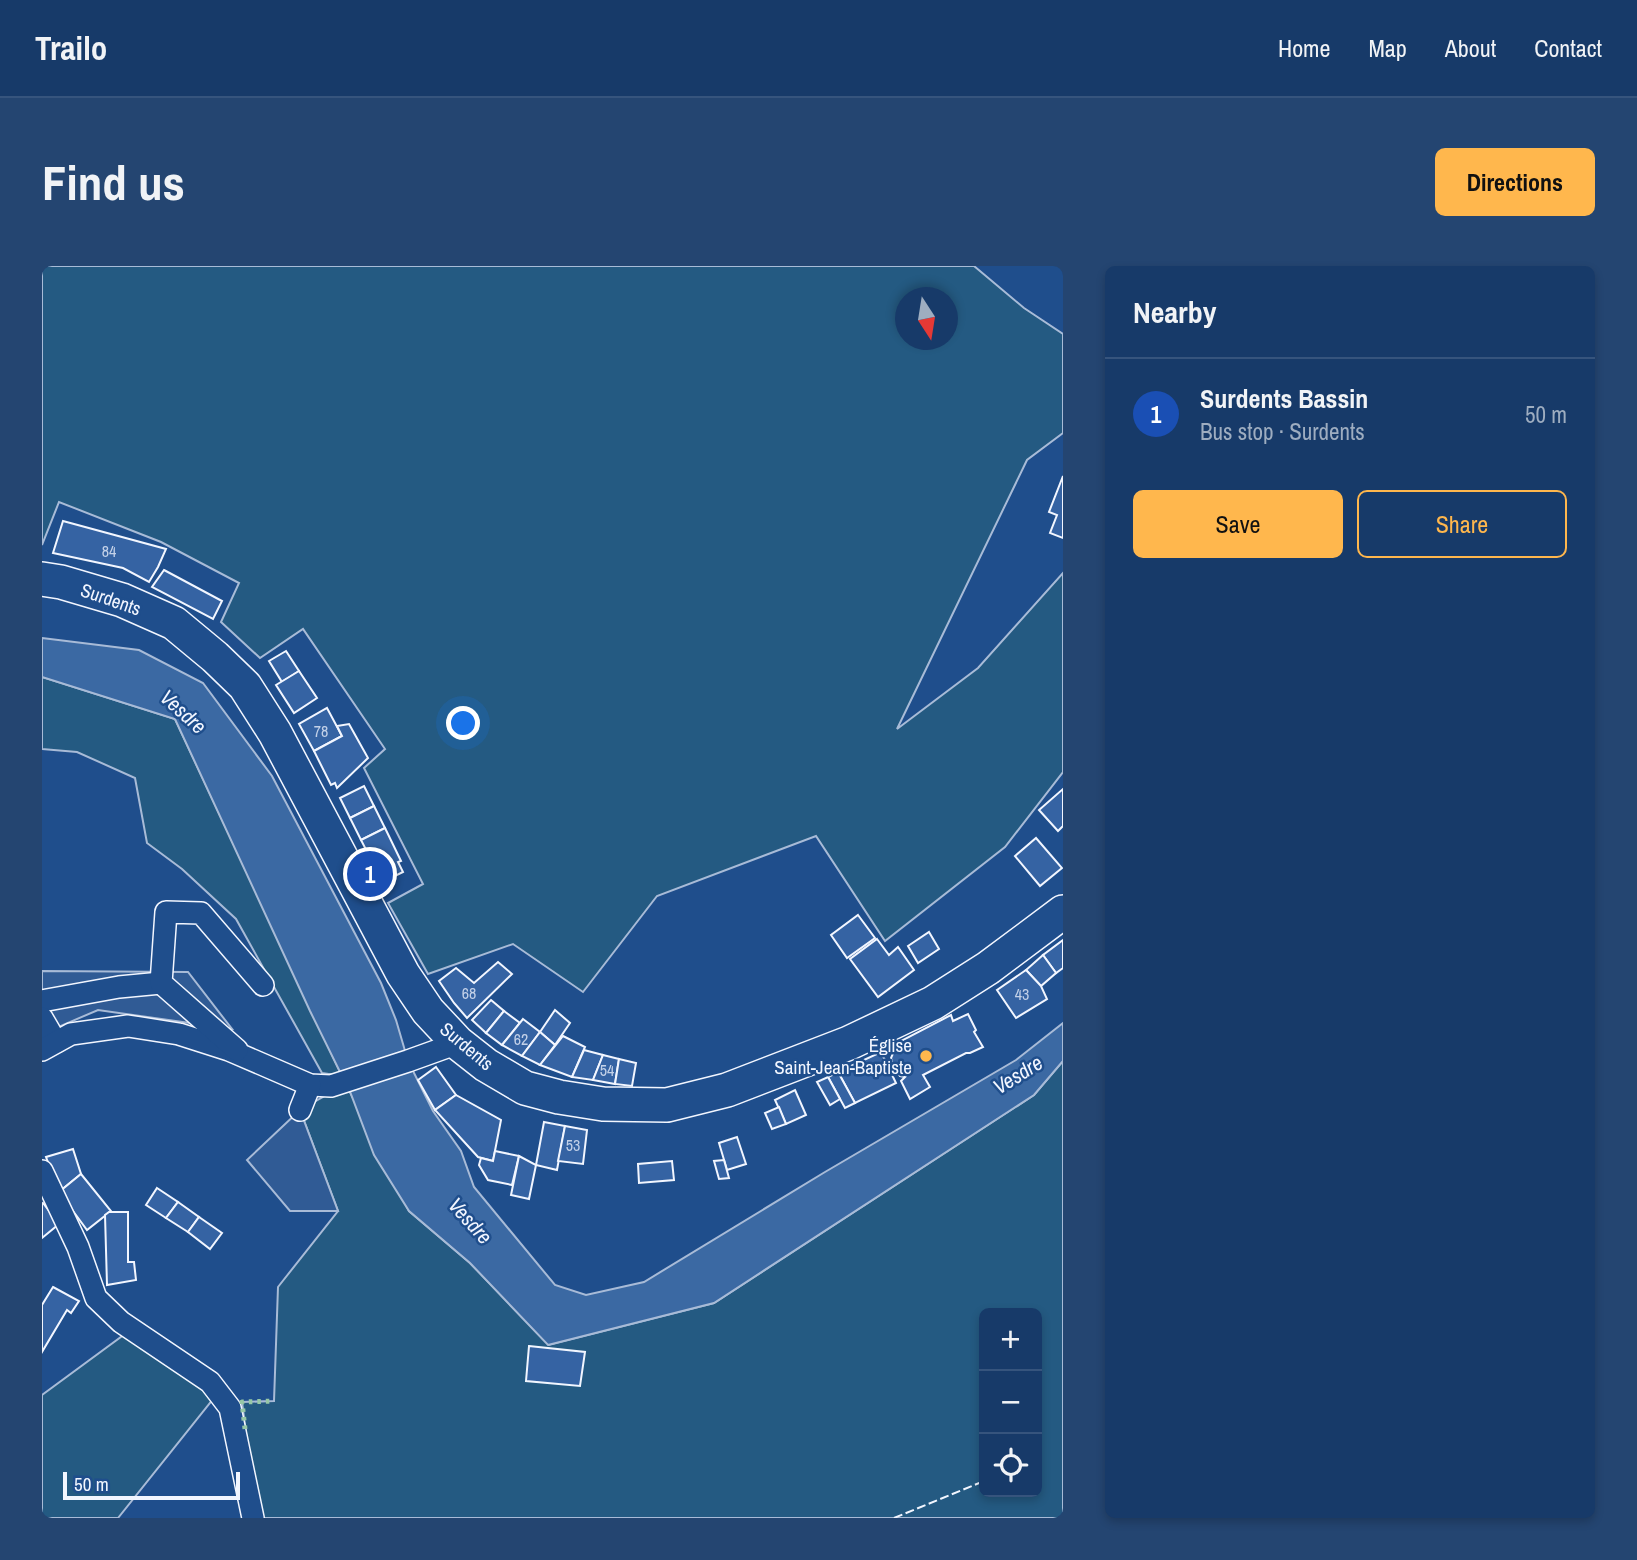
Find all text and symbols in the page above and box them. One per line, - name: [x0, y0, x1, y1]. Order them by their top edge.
- text: Trailo: [35, 26, 107, 70]
- text: Home: [1278, 32, 1330, 64]
- text: Map: [1368, 32, 1407, 64]
- text: About: [1445, 32, 1496, 64]
- text: Contact: [1534, 32, 1602, 64]
- button: Directions: [1435, 148, 1595, 216]
- text: Find us: [42, 149, 185, 215]
- north arrow: [895, 287, 958, 350]
- text: Nearby: [1133, 292, 1216, 332]
- text: Surdents Bassin: [1200, 381, 1368, 416]
- text: 1: [1151, 399, 1161, 430]
- text: 50 m: [1525, 399, 1567, 430]
- text: Bus stop · Surdents: [1200, 416, 1365, 447]
- button: Save: [1133, 490, 1343, 558]
- button: Share: [1357, 490, 1567, 558]
- house number: 84: [102, 540, 116, 562]
- street label: Surdents: [77, 577, 145, 622]
- water label: Vesdre: [154, 683, 213, 740]
- your location: [446, 706, 480, 740]
- house number: 78: [314, 720, 328, 742]
- pin: 1: [347, 848, 393, 900]
- house number: 68: [462, 982, 476, 1004]
- house number: 43: [1015, 983, 1029, 1005]
- street label: Surdents: [435, 1016, 499, 1076]
- house number: 62: [514, 1028, 528, 1050]
- place label: Église Saint-Jean-Baptiste: [774, 1032, 912, 1080]
- marker: Église Saint-Jean-Baptiste: [918, 1048, 934, 1064]
- water label: Vesdre: [987, 1048, 1048, 1101]
- house number: 54: [600, 1059, 614, 1081]
- house number: 53: [566, 1134, 580, 1156]
- water label: Vesdre: [442, 1191, 499, 1250]
- map controls: [979, 1308, 1042, 1497]
- button: +: [979, 1308, 1042, 1371]
- button: −: [979, 1371, 1042, 1434]
- button: locate: [979, 1434, 1042, 1497]
- scale bar: [63, 1469, 240, 1501]
- text: 50 m: [74, 1471, 109, 1497]

